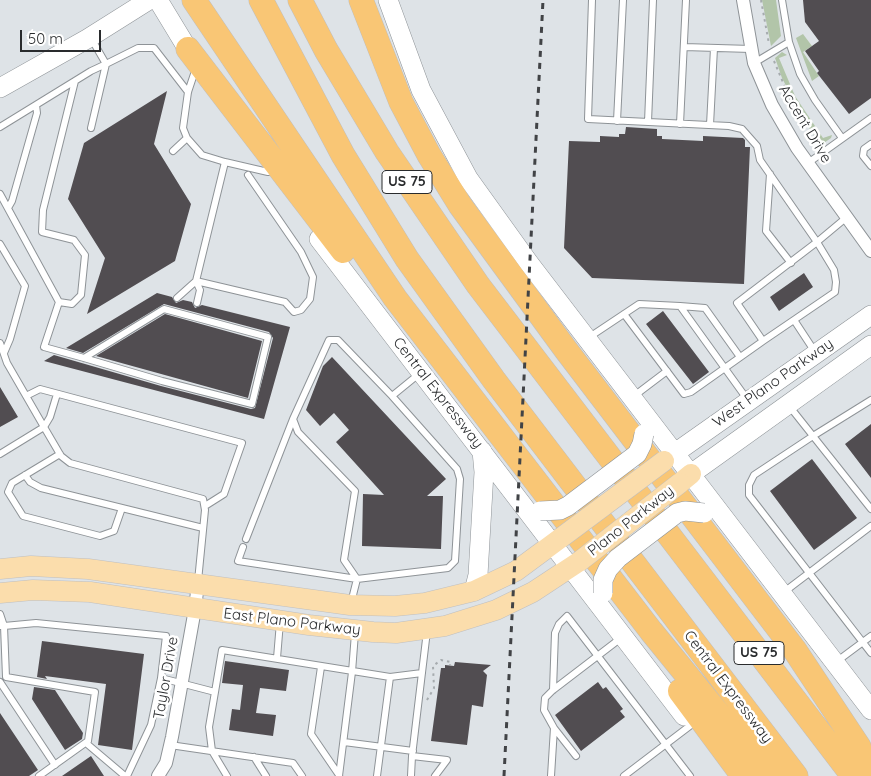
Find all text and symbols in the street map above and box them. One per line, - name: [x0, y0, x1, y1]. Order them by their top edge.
- scale bar: [22, 20, 104, 52]
- text: 50 m: [28, 29, 63, 48]
- street label: Accent Drive: [775, 82, 835, 166]
- road number: US 75: [382, 170, 432, 193]
- street label: Central Expressway: [389, 334, 487, 452]
- street label: West Plano Parkway: [709, 335, 837, 431]
- street label: Plano Parkway: [584, 482, 678, 560]
- street label: East Plano Parkway: [222, 605, 362, 639]
- street label: Central Expressway: [680, 627, 776, 747]
- street label: Taylor Drive: [150, 635, 182, 721]
- road number: US 75: [734, 641, 784, 664]

